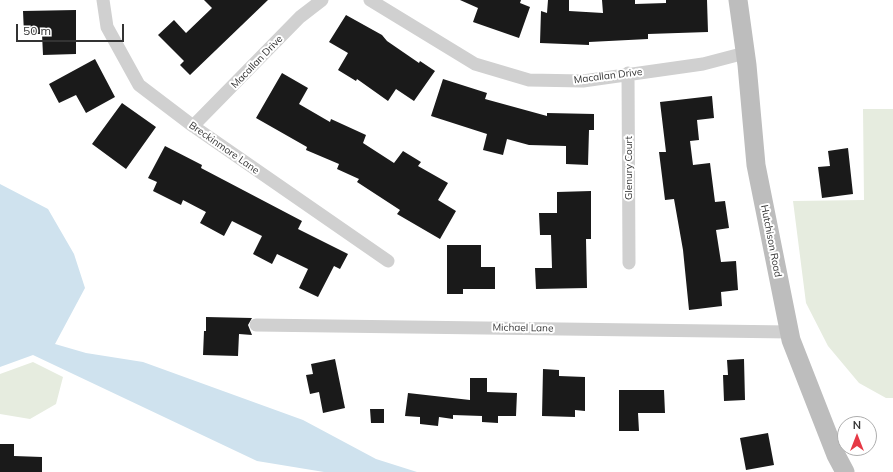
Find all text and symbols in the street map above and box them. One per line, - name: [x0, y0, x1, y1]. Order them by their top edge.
- scale bar: [18, 16, 126, 42]
- text: 50 m: [23, 23, 51, 38]
- street label: Macallan Drive: [229, 33, 285, 91]
- street label: Macallan Drive: [573, 66, 643, 86]
- street label: Breckinmore Lane: [187, 119, 261, 177]
- street label: Glenury Court: [623, 136, 635, 200]
- street label: Hutchison Road: [758, 204, 784, 278]
- street label: Michael Lane: [492, 321, 554, 335]
- north arrow: [837, 416, 877, 456]
- text: N: [853, 418, 861, 432]

